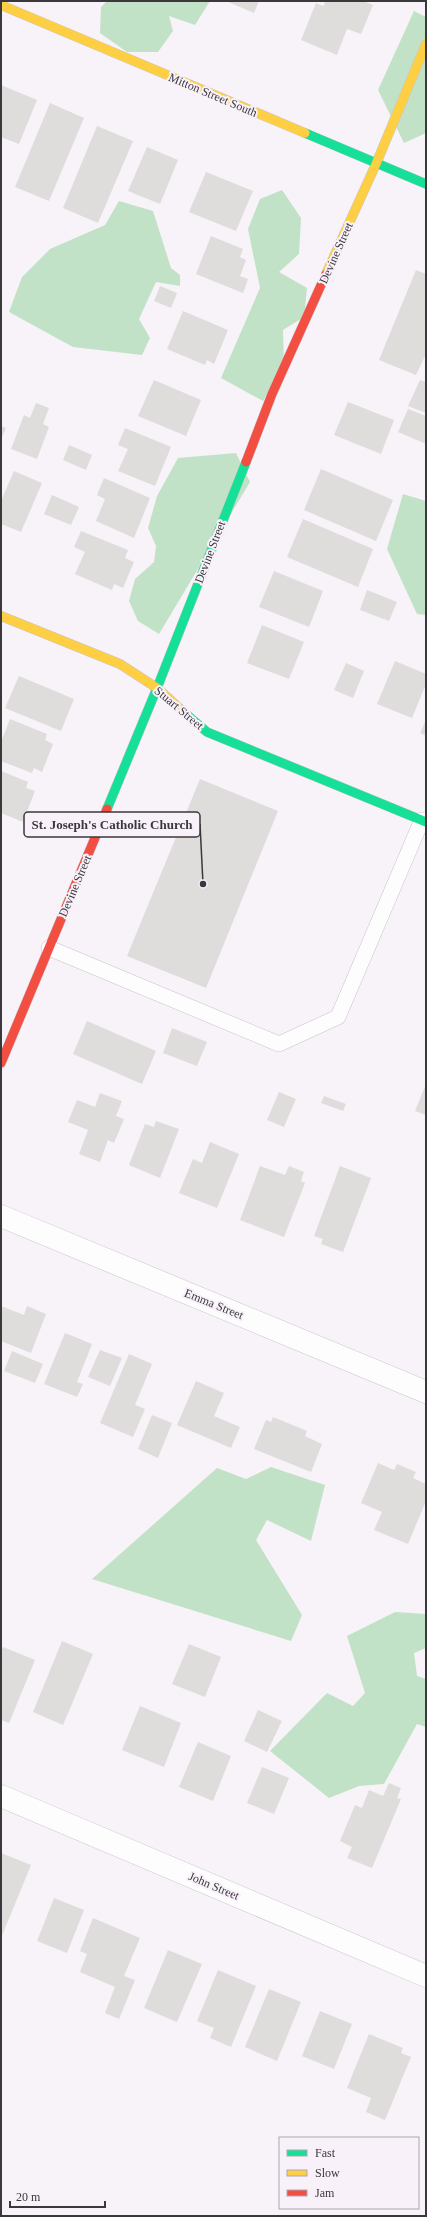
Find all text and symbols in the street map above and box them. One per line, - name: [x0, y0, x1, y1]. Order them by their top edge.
- street label: Mitton Street South: [167, 70, 259, 120]
- street label: Devine Street: [316, 220, 356, 286]
- street label: Devine Street: [192, 518, 229, 585]
- street label: Stuart Street: [152, 683, 207, 733]
- callout: St. Joseph's Catholic Church: [24, 812, 200, 837]
- text: St. Joseph's Catholic Church: [32, 817, 193, 832]
- street label: Devine Street: [56, 852, 95, 919]
- street label: Emma Street: [182, 1286, 246, 1322]
- street label: John Street: [187, 1869, 242, 1903]
- legend: [279, 2137, 419, 2209]
- text: Fast: [315, 2146, 336, 2160]
- text: Slow: [315, 2166, 340, 2180]
- scale bar: [10, 2183, 105, 2209]
- text: Jam: [315, 2186, 335, 2200]
- text: 20 m: [16, 2190, 41, 2204]

